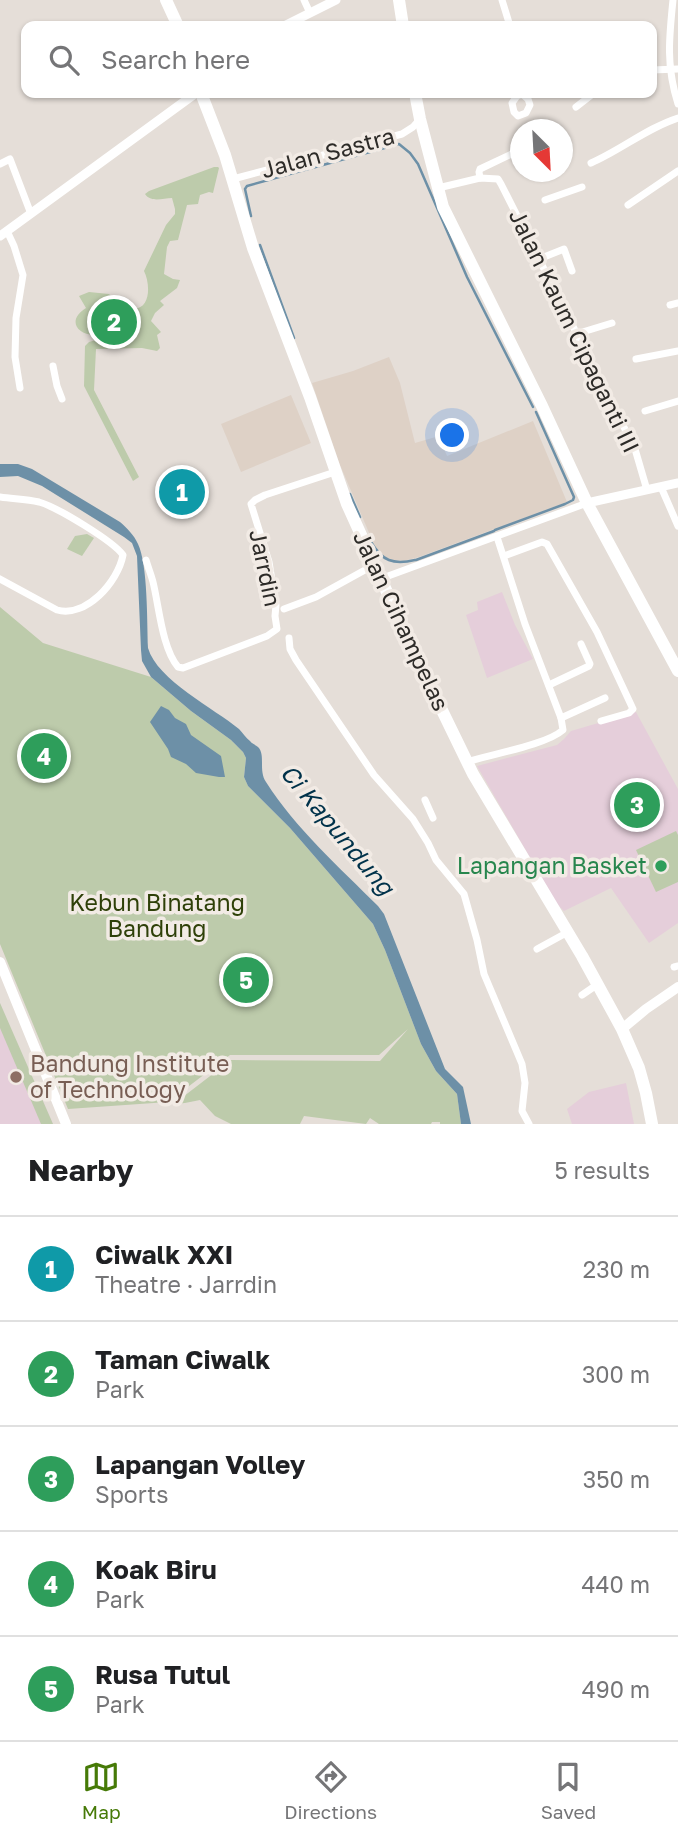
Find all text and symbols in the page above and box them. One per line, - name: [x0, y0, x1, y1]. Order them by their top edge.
- search box: [21, 21, 657, 98]
- icon: search: [45, 41, 83, 79]
- text: Search here: [101, 44, 250, 75]
- north arrow: [510, 119, 573, 182]
- street label: Jalan Sastra: [258, 121, 397, 183]
- street label: Jalan Kaum Cipaganti III: [504, 204, 646, 457]
- pin: 2: [91, 296, 137, 348]
- your location: [435, 418, 469, 452]
- pin: 1: [159, 466, 205, 518]
- street label: Jalan Cihampelas: [348, 526, 456, 715]
- street label: Jarrdin: [244, 527, 288, 609]
- pin: 4: [21, 730, 67, 782]
- water label: Ci Kapundung: [274, 758, 403, 903]
- pin: 3: [614, 779, 660, 831]
- place label: Lapangan Basket: [457, 851, 647, 879]
- marker: Lapangan Basket: [653, 858, 669, 874]
- park label: Kebun Binatang Bandung: [69, 888, 245, 942]
- pin: 5: [223, 954, 269, 1006]
- place label: Bandung Institute of Technology: [30, 1049, 229, 1103]
- marker: Bandung Institute of Technology: [8, 1069, 24, 1085]
- text: Nearby: [28, 1152, 133, 1188]
- text: 5 results: [554, 1156, 650, 1184]
- text: Ciwalk XXI: [95, 1239, 233, 1270]
- text: 1: [45, 1255, 57, 1283]
- text: 230 m: [583, 1255, 650, 1283]
- text: Theatre · Jarrdin: [95, 1270, 277, 1298]
- text: Taman Ciwalk: [95, 1344, 270, 1375]
- text: 2: [44, 1360, 58, 1388]
- text: 300 m: [582, 1360, 650, 1388]
- text: Park: [95, 1375, 145, 1403]
- text: Lapangan Volley: [95, 1449, 305, 1480]
- text: 3: [44, 1465, 58, 1493]
- text: 350 m: [583, 1465, 650, 1493]
- text: Sports: [95, 1480, 169, 1508]
- text: Koak Biru: [95, 1554, 217, 1585]
- text: 4: [44, 1570, 58, 1598]
- text: 440 m: [582, 1570, 650, 1598]
- text: Park: [95, 1585, 145, 1613]
- text: Rusa Tutul: [95, 1659, 230, 1690]
- text: 5: [44, 1675, 58, 1703]
- text: 490 m: [582, 1675, 650, 1703]
- text: Park: [95, 1690, 145, 1718]
- tab: Map: [82, 1758, 121, 1823]
- tab: Directions: [284, 1758, 377, 1823]
- tab: Saved: [541, 1758, 596, 1823]

